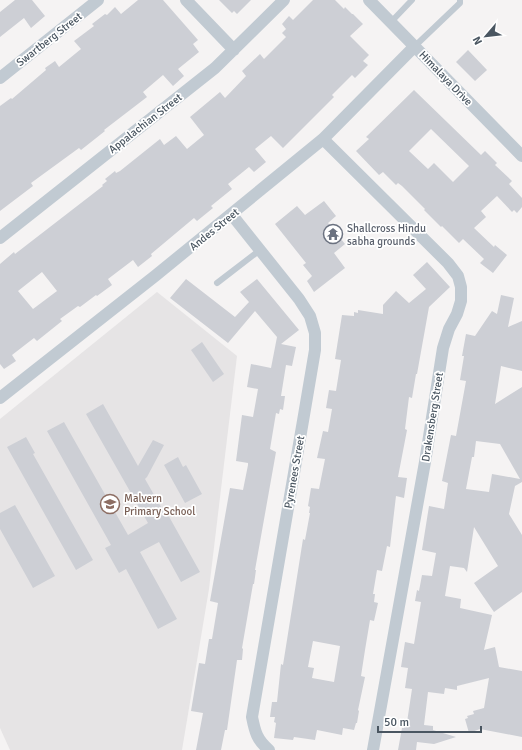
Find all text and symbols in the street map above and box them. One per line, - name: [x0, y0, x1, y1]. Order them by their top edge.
- street label: Swartberg Street: [14, 10, 85, 69]
- north arrow: [466, 16, 506, 56]
- text: N: [470, 34, 485, 47]
- street label: Himalaya Drive: [416, 48, 475, 108]
- street label: Appalachian Street: [106, 91, 185, 156]
- street label: Andes Street: [187, 205, 242, 253]
- place label: Shallcross Hindu sabha grounds: [347, 222, 426, 248]
- temple icon: Shallcross Hindu sabha grounds: [322, 223, 344, 245]
- street label: Drakensberg Street: [419, 371, 446, 463]
- street label: Pyrenees Street: [282, 435, 307, 509]
- place label: Malvern Primary School: [124, 492, 195, 518]
- school or university icon: Malvern Primary School: [99, 493, 121, 515]
- scale bar: [378, 708, 481, 734]
- text: 50 m: [384, 715, 409, 730]

